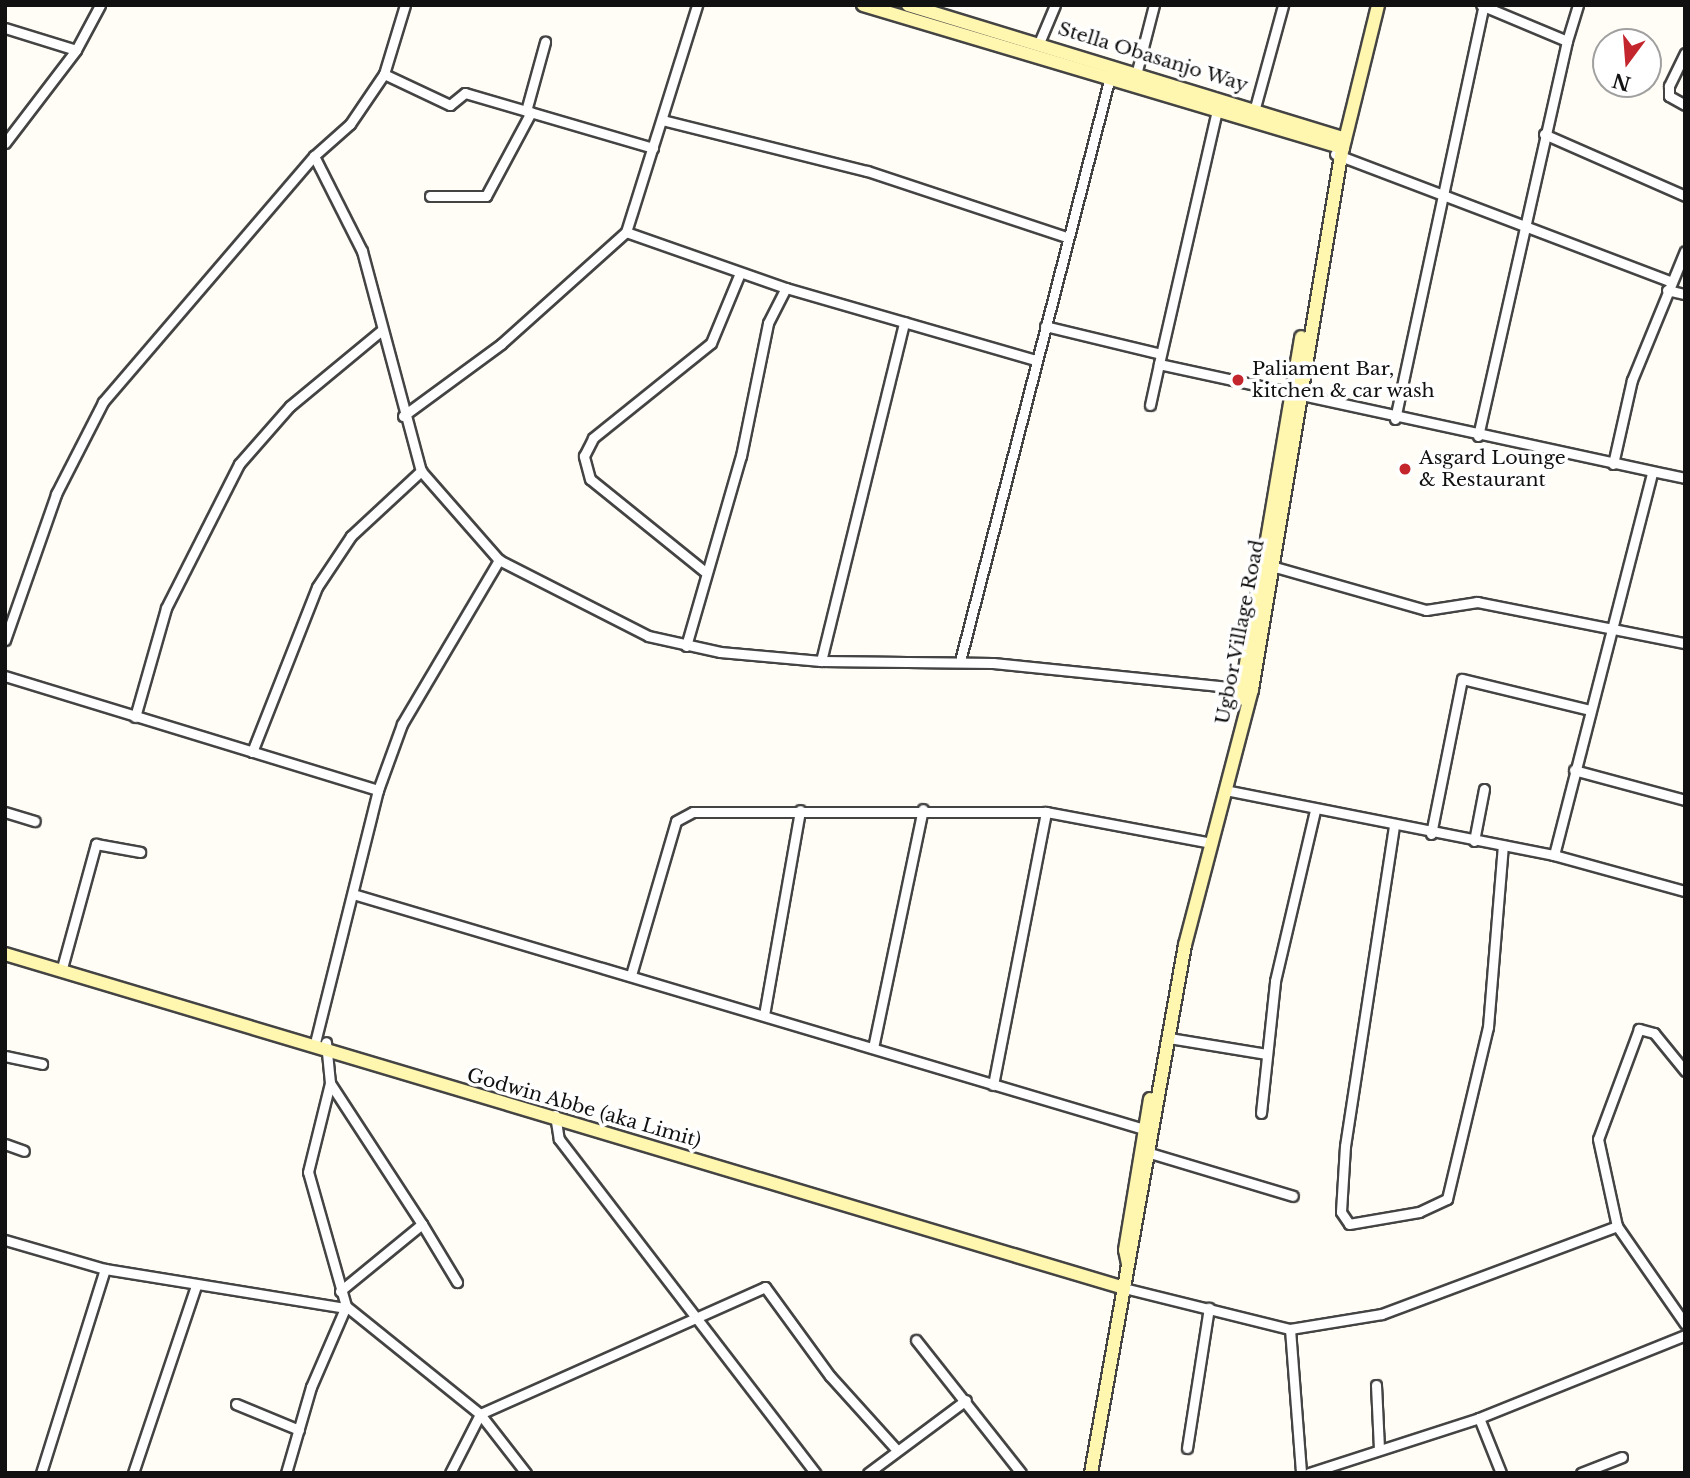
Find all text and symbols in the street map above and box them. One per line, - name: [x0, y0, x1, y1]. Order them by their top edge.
- street label: Stella Obasanjo Way: [1055, 17, 1251, 97]
- north arrow: [1592, 28, 1662, 98]
- text: N: [1610, 68, 1633, 95]
- place label: Paliament Bar, kitchen & car wash: [1252, 358, 1436, 402]
- marker: Paliament Bar, kitchen & car wash: [1230, 372, 1246, 388]
- place label: Asgard Lounge & Restaurant: [1419, 447, 1566, 491]
- marker: Asgard Lounge & Restaurant: [1397, 461, 1413, 477]
- street label: Ugbor Village Road: [1211, 537, 1269, 727]
- street label: Godwin Abbe (aka Limit): [464, 1064, 704, 1152]

